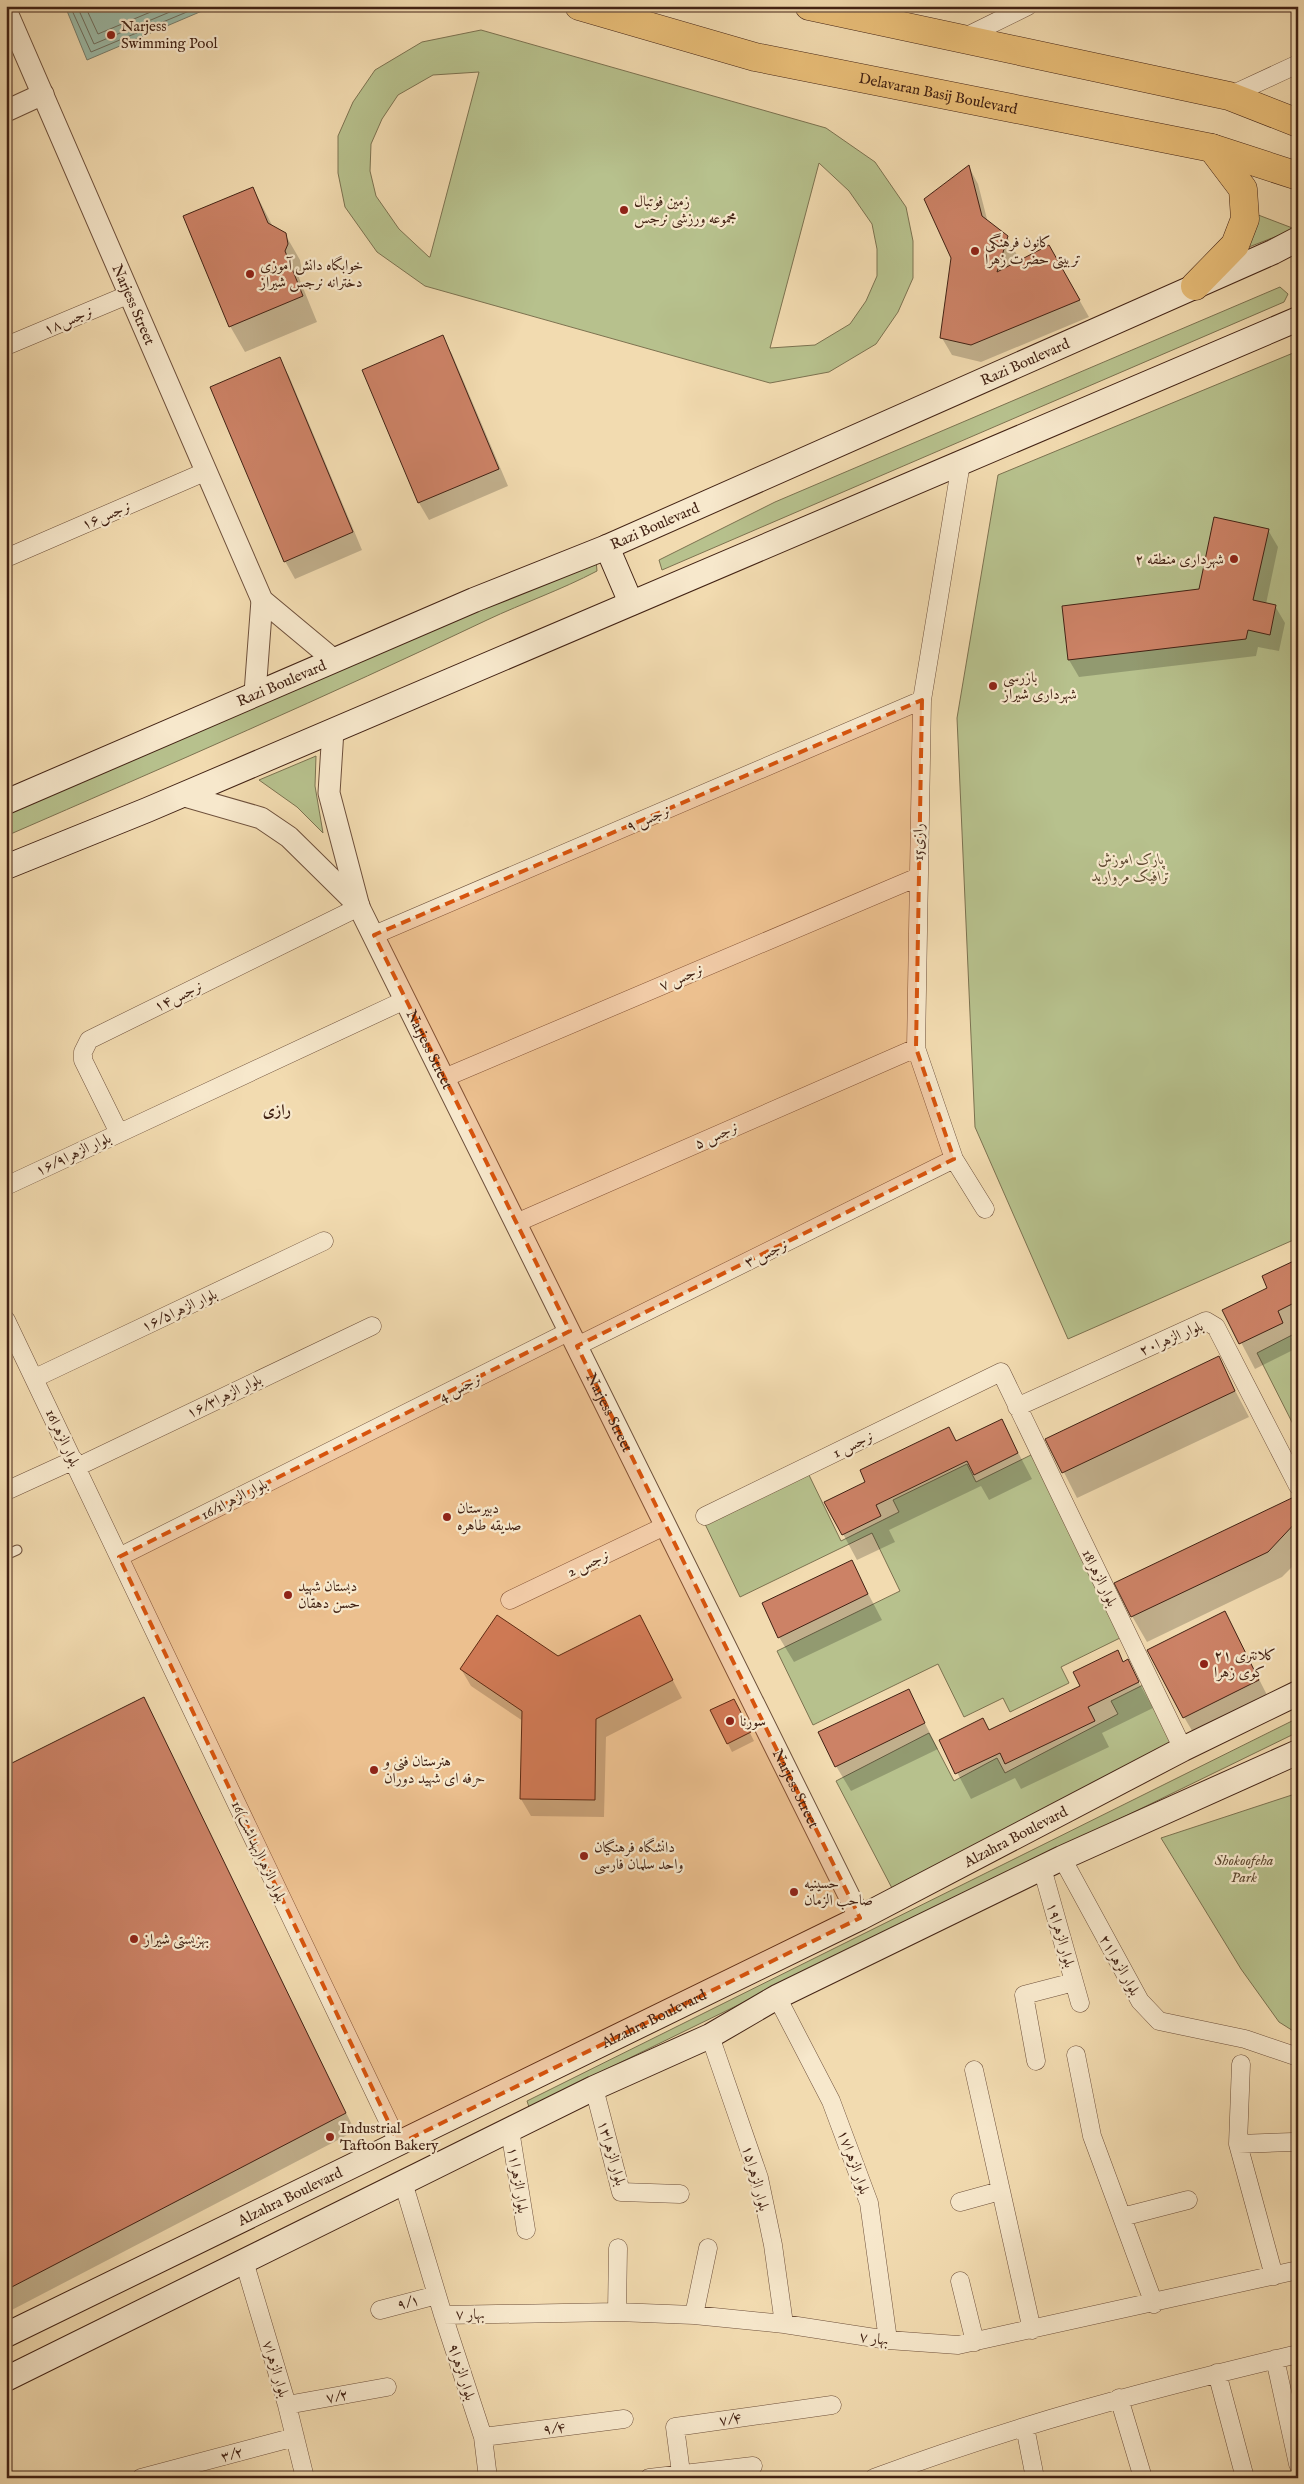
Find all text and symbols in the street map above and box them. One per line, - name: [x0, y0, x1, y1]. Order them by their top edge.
- place label: Narjess Swimming Pool: [121, 17, 218, 53]
- marker: Narjess Swimming Pool: [105, 29, 117, 41]
- street label: Delavaran Basij Boulevard: [857, 69, 1020, 119]
- place label: زمین فوتبال مجموعه ورزشی نرجس: [634, 192, 737, 229]
- marker: زمین فوتبال مجموعه ورزشی نرجس: [618, 204, 630, 216]
- place label: کانون فرهنگی تربیتی حضرت زهرا: [985, 233, 1081, 270]
- marker: کانون فرهنگی تربیتی حضرت زهرا: [969, 245, 981, 257]
- place label: خوابگاه دانش آموزی دخترانه نرجس شیراز: [258, 255, 363, 292]
- street label: Narjess Street: [107, 261, 159, 348]
- marker: خوابگاه دانش آموزی دخترانه نرجس شیراز: [244, 268, 256, 280]
- street label: نرجس۱۸: [41, 302, 96, 339]
- street label: Razi Boulevard: [978, 334, 1074, 390]
- street label: نرجس۱۶: [79, 497, 134, 534]
- street label: Razi Boulevard: [607, 498, 703, 554]
- place label: شهرداری منطقه ۲: [1135, 550, 1224, 569]
- marker: شهرداری منطقه ۲: [1228, 553, 1240, 565]
- street label: Razi Boulevard: [234, 656, 330, 711]
- place label: بازرسی شهرداری شیراز: [1001, 668, 1077, 704]
- marker: بازرسی شهرداری شیراز: [987, 680, 999, 692]
- street label: نرجس ۹: [623, 801, 673, 836]
- street label: 15رازی: [909, 823, 928, 861]
- park label: پارک اموزش ترافیک مروارید: [1091, 850, 1171, 887]
- street label: نرجس ۷: [656, 960, 706, 995]
- street label: نرجس۱۴: [151, 977, 206, 1016]
- street label: Narjess Street: [402, 1007, 457, 1093]
- district label: رازی: [263, 1101, 292, 1121]
- street label: نرجس ۵: [691, 1117, 741, 1154]
- street label: بلوار الزهرا۱۶/۹: [32, 1129, 114, 1180]
- street label: نرجس ۳: [741, 1235, 791, 1272]
- street label: بلوار الزهرا۱۶/۵: [138, 1285, 220, 1336]
- street label: بلوار الزهرا۲۰: [1136, 1316, 1206, 1360]
- street label: 4 نرجس: [436, 1369, 485, 1406]
- street label: بلوار الزهرا۱۶/۳: [183, 1370, 265, 1423]
- street label: Narjess Street: [581, 1370, 637, 1455]
- street label: 16بلوار الزهرا: [41, 1406, 84, 1470]
- street label: 1 نرجس: [830, 1426, 877, 1462]
- street label: بلوار الزهرا16/1: [198, 1474, 271, 1524]
- place label: دبیرستان صدیقه طاهره: [457, 1499, 521, 1535]
- marker: دبیرستان صدیقه طاهره: [441, 1511, 453, 1523]
- street label: 2 نرجس: [564, 1545, 612, 1581]
- street label: 18بلوار الزهرا: [1078, 1546, 1122, 1610]
- place label: دبستان شهید حسن دهقان: [298, 1577, 360, 1613]
- marker: دبستان شهید حسن دهقان: [282, 1589, 294, 1601]
- place label: کلانتری ۲۱ کوی زهرا: [1214, 1646, 1276, 1682]
- marker: کلانتری ۲۱ کوی زهرا: [1198, 1658, 1210, 1670]
- place label: سورنا: [740, 1712, 766, 1731]
- marker: سورنا: [724, 1715, 736, 1727]
- street label: Narjess Street: [768, 1746, 823, 1832]
- place label: هنرستان فنی و حرفه ای شهید دوران: [382, 1752, 485, 1788]
- marker: هنرستان فنی و حرفه ای شهید دوران: [368, 1764, 380, 1776]
- street label: 16بلوار الزهرا(بهداشت): [227, 1798, 290, 1905]
- street label: Alzahra Boulevard: [960, 1802, 1072, 1872]
- place label: دانشگاه فرهنگیان واحد سلمان فارسی: [594, 1837, 683, 1875]
- marker: دانشگاه فرهنگیان واحد سلمان فارسی: [578, 1850, 590, 1862]
- park label: Shokoofeha Park: [1214, 1851, 1274, 1887]
- place label: حسینیه صاحب الزمان: [804, 1874, 873, 1910]
- marker: حسینیه صاحب الزمان: [788, 1886, 800, 1898]
- street label: بلوار الزهرا۱۹: [1042, 1900, 1079, 1970]
- place label: بهزیستی شیراز: [142, 1930, 209, 1950]
- street label: بلوار الزهرا۲۱: [1095, 1931, 1144, 2000]
- marker: بهزیستی شیراز: [128, 1933, 140, 1945]
- street label: Alzahra Boulevard: [598, 1985, 711, 2053]
- street label: بلوار الزهرا۱۳: [593, 2118, 630, 2188]
- place label: Industrial Taftoon Bakery: [340, 2119, 439, 2155]
- street label: بلوار الزهرا۱۷: [833, 2127, 874, 2197]
- marker: Industrial Taftoon Bakery: [324, 2131, 336, 2143]
- street label: بلوار الزهرا۱۵: [738, 2143, 773, 2213]
- street label: بلوار الزهرا۱۱: [503, 2145, 532, 2215]
- street label: Alzahra Boulevard: [234, 2163, 347, 2231]
- street label: ۹/۱: [395, 2290, 422, 2315]
- street label: بهار ۷: [455, 2305, 485, 2324]
- street label: بهار ۷: [858, 2327, 890, 2350]
- street label: بلوار الزهرا۷: [258, 2338, 293, 2400]
- street label: بلوار الزهرا۹: [443, 2341, 480, 2403]
- street label: ۷/۲: [324, 2385, 350, 2408]
- street label: ۷/۴: [718, 2408, 743, 2430]
- street label: ۹/۴: [542, 2418, 567, 2439]
- street label: ۳/۲: [219, 2442, 246, 2467]

